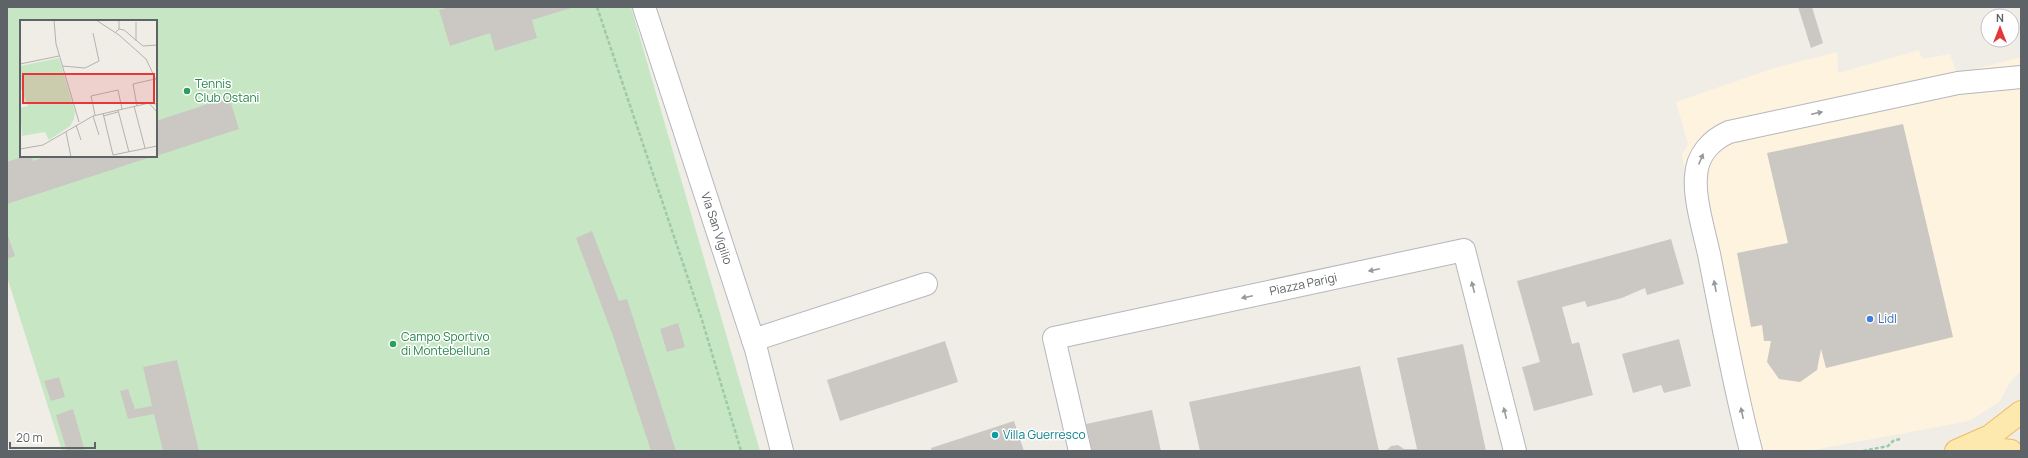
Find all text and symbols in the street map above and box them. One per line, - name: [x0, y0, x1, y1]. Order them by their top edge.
- north arrow: [1980, 8, 2020, 48]
- text: N: [1996, 10, 2004, 25]
- inset map: [20, 20, 157, 157]
- place label: Tennis Club Ostani: [195, 75, 259, 106]
- marker: Tennis Club Ostani: [182, 86, 192, 96]
- one-way arrow: [1811, 110, 1823, 116]
- one-way arrow: [1698, 153, 1704, 164]
- street label: Via San Vigilio: [697, 190, 737, 267]
- one-way arrow: [1368, 267, 1380, 273]
- street label: Piazza Parigi: [1268, 268, 1339, 300]
- one-way arrow: [1712, 280, 1718, 292]
- one-way arrow: [1470, 281, 1476, 293]
- one-way arrow: [1241, 294, 1253, 300]
- place label: Lidl: [1878, 310, 1897, 327]
- marker: Lidl: [1865, 314, 1875, 324]
- place label: Campo Sportivo di Montebelluna: [401, 328, 490, 359]
- marker: Campo Sportivo di Montebelluna: [388, 339, 398, 349]
- one-way arrow: [1502, 407, 1508, 419]
- one-way arrow: [1739, 407, 1745, 419]
- scale bar: [10, 424, 95, 450]
- place label: Villa Guerresco: [1003, 426, 1085, 443]
- text: 20 m: [16, 429, 43, 446]
- marker: Villa Guerresco: [990, 430, 1000, 440]

